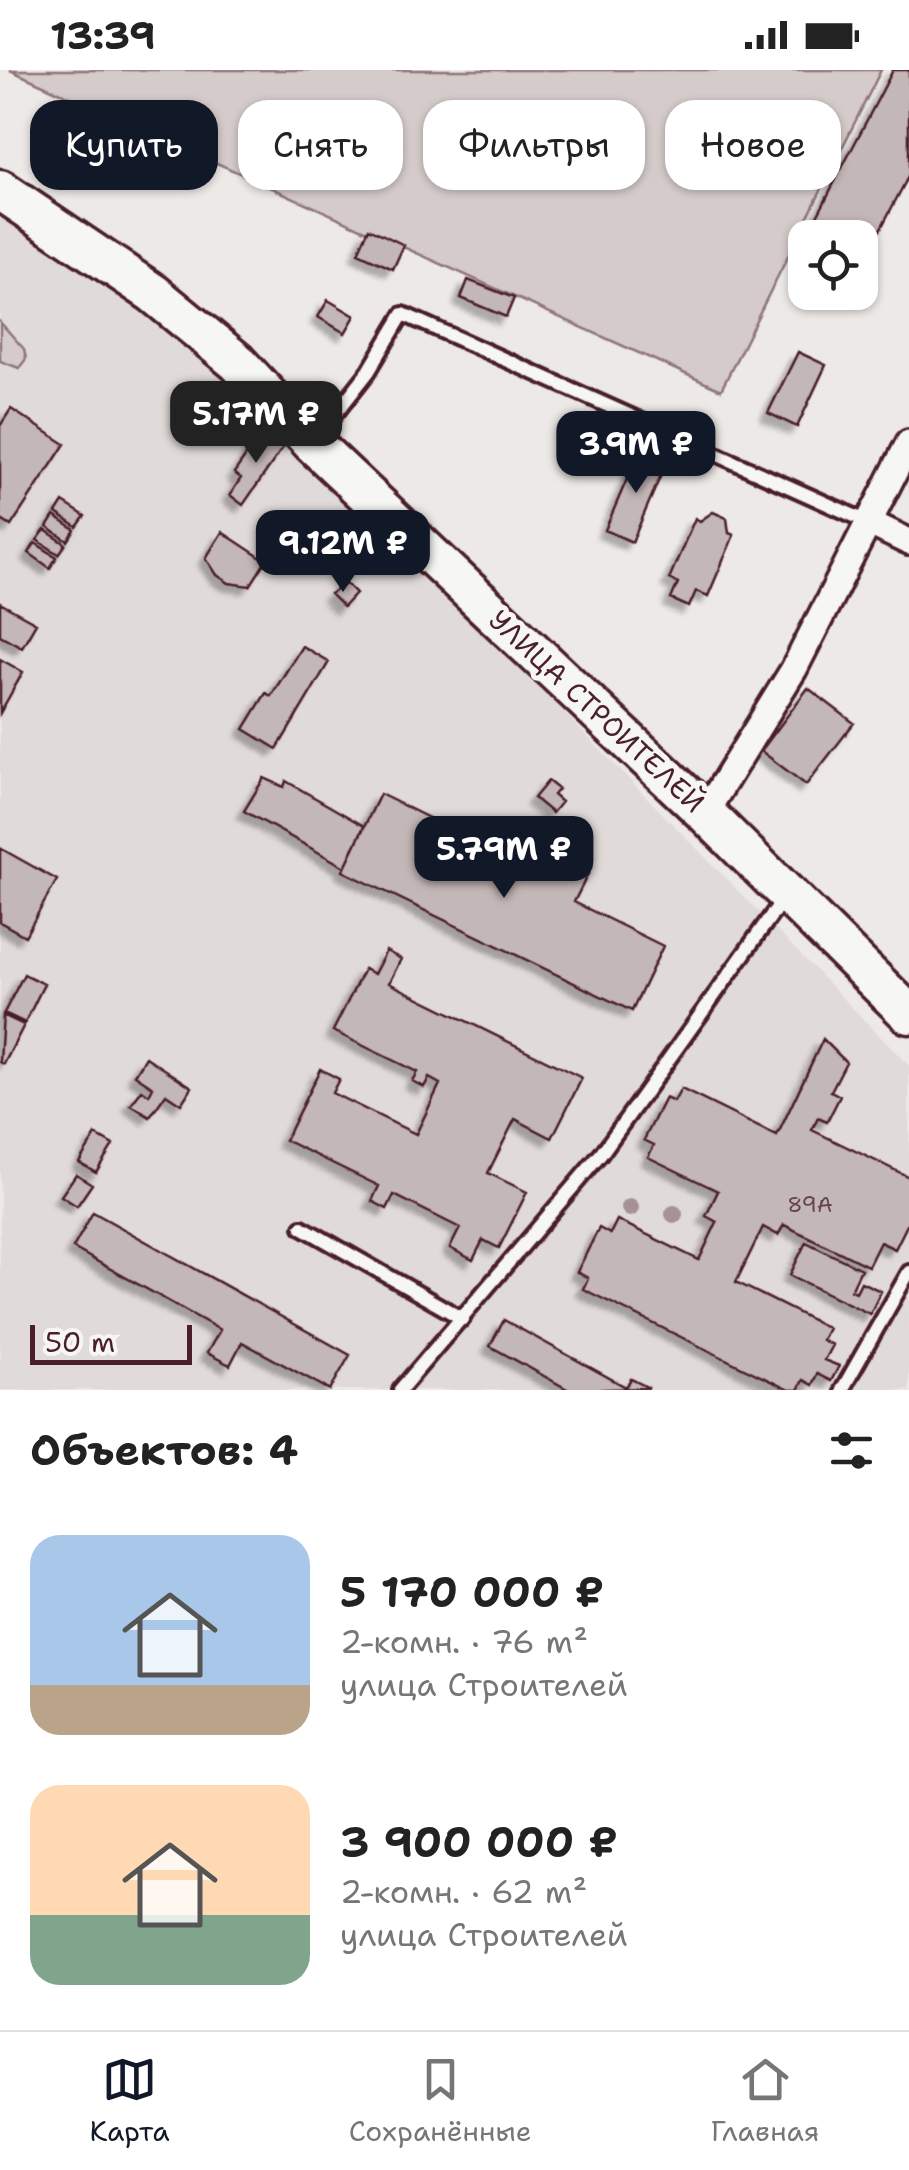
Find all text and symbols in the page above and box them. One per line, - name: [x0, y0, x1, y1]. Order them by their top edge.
- text: 13:39: [50, 10, 156, 61]
- chip: Купить: [30, 100, 218, 190]
- chip: Снять: [238, 100, 403, 190]
- chip: Фильтры: [423, 100, 645, 190]
- chip: Новое: [665, 100, 841, 190]
- map controls: [788, 220, 878, 310]
- button: locate: [788, 220, 878, 310]
- pin: 5.17M ₽: [164, 381, 348, 466]
- text: 5.17M ₽: [192, 392, 320, 435]
- pin: 3.9M ₽: [555, 411, 717, 496]
- text: 3.9M ₽: [578, 422, 694, 465]
- pin: 9.12M ₽: [251, 510, 435, 595]
- text: 9.12M ₽: [278, 521, 408, 564]
- street label: УЛИЦА СТРОИТЕЛЕЙ: [481, 601, 713, 821]
- pin: 5.79M ₽: [412, 816, 596, 901]
- text: 5.79M ₽: [436, 827, 572, 870]
- house number: 89А: [787, 1190, 833, 1219]
- scale bar: [30, 1320, 192, 1364]
- text: 50 m: [45, 1323, 115, 1361]
- text: Объектов: 4: [30, 1422, 298, 1478]
- icon: filters: [824, 1423, 879, 1478]
- text: 5 170 000 ₽: [340, 1564, 604, 1620]
- icon: home: [110, 1575, 230, 1695]
- text: 2-комн. · 76 m²: [340, 1620, 588, 1663]
- text: улица Строителей: [340, 1663, 628, 1706]
- text: 3 900 000 ₽: [340, 1814, 618, 1870]
- icon: home: [110, 1825, 230, 1945]
- text: 2-комн. · 62 m²: [340, 1870, 587, 1913]
- text: улица Строителей: [340, 1913, 628, 1956]
- tab: Карта: [90, 2052, 170, 2150]
- tab: Сохранённые: [349, 2052, 532, 2150]
- tab: Главная: [711, 2052, 819, 2150]

